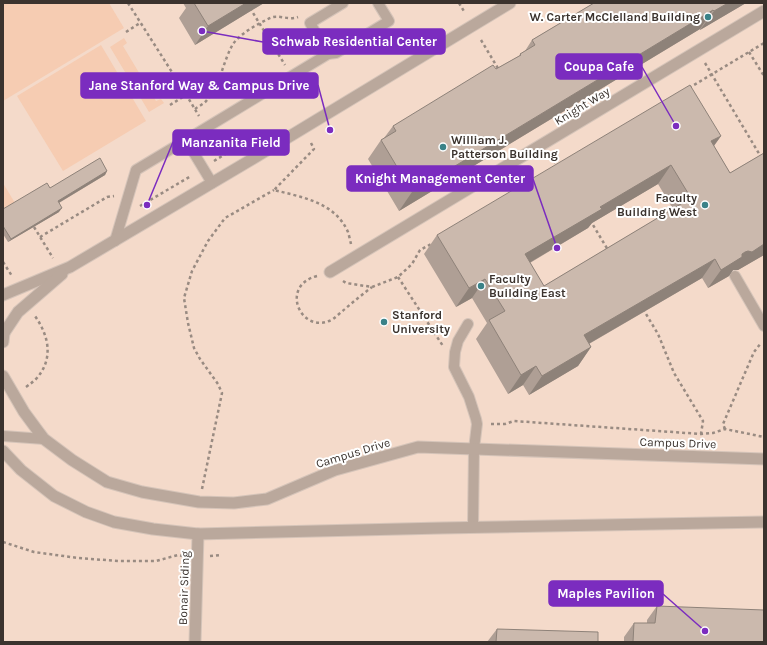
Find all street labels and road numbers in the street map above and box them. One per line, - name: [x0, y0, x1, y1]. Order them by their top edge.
- street label: Knight Way: [552, 84, 613, 128]
- street label: Campus Drive: [314, 435, 392, 471]
- street label: Campus Drive: [639, 435, 717, 451]
- street label: Bonair Siding: [176, 550, 192, 625]

